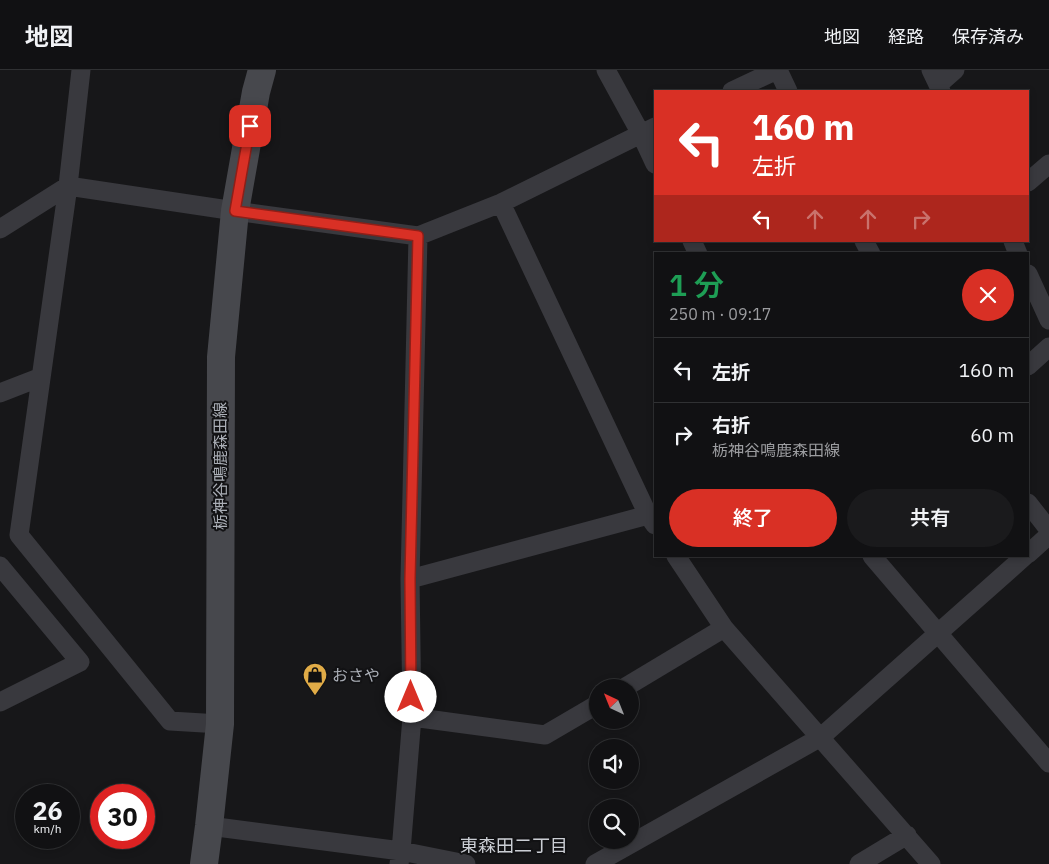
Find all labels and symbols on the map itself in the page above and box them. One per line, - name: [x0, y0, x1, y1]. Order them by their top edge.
- pin: [229, 105, 271, 147]
- street label: 栃神谷鳴鹿森田線: [210, 402, 230, 530]
- shop icon: おさや: [302, 662, 328, 696]
- place label: おさや: [332, 665, 380, 685]
- position arrow: [384, 670, 436, 722]
- north arrow: [589, 679, 639, 729]
- speed limit sign: 30: [90, 784, 155, 849]
- district label: 東森田二丁目: [460, 834, 568, 857]

